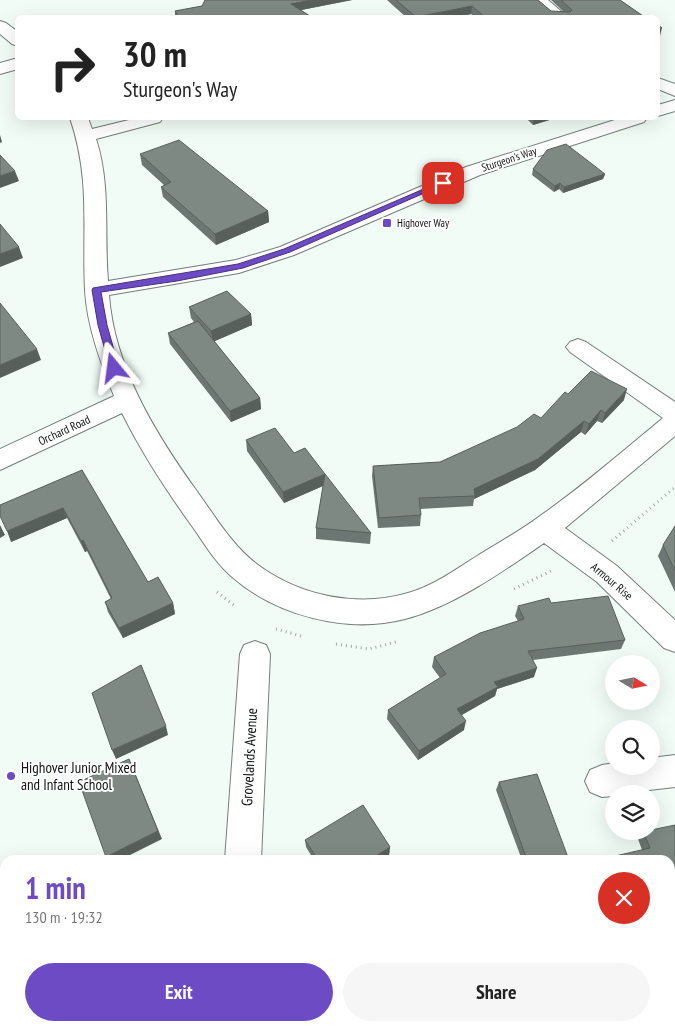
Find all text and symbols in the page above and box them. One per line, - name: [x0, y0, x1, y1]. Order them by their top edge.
- text: 30 m: [123, 31, 187, 77]
- icon: right: [40, 35, 105, 100]
- text: Sturgeon's Way: [123, 75, 237, 103]
- street label: Sturgeon's Way: [480, 143, 539, 174]
- pin: [422, 162, 464, 204]
- icon: arrive: [429, 169, 457, 197]
- place label: Highover Way: [397, 216, 450, 230]
- marker: Highover Way: [381, 217, 393, 229]
- position arrow: [87, 341, 139, 393]
- street label: Orchard Road: [36, 411, 92, 449]
- street label: Armour Rise: [588, 559, 636, 603]
- north arrow: [605, 655, 660, 710]
- map controls: [605, 655, 660, 840]
- street label: Grovelands Avenue: [237, 707, 261, 807]
- button: search: [605, 720, 660, 775]
- place label: Highover Junior Mixed and Infant School: [21, 758, 136, 794]
- marker: Highover Junior Mixed and Infant School: [5, 770, 17, 782]
- button: layers: [605, 785, 660, 840]
- text: 1 min: [25, 868, 86, 907]
- button: close: [598, 872, 650, 924]
- text: 130 m · 19:32: [25, 907, 103, 927]
- button: Exit: [25, 963, 333, 1021]
- button: Share: [343, 963, 650, 1021]

